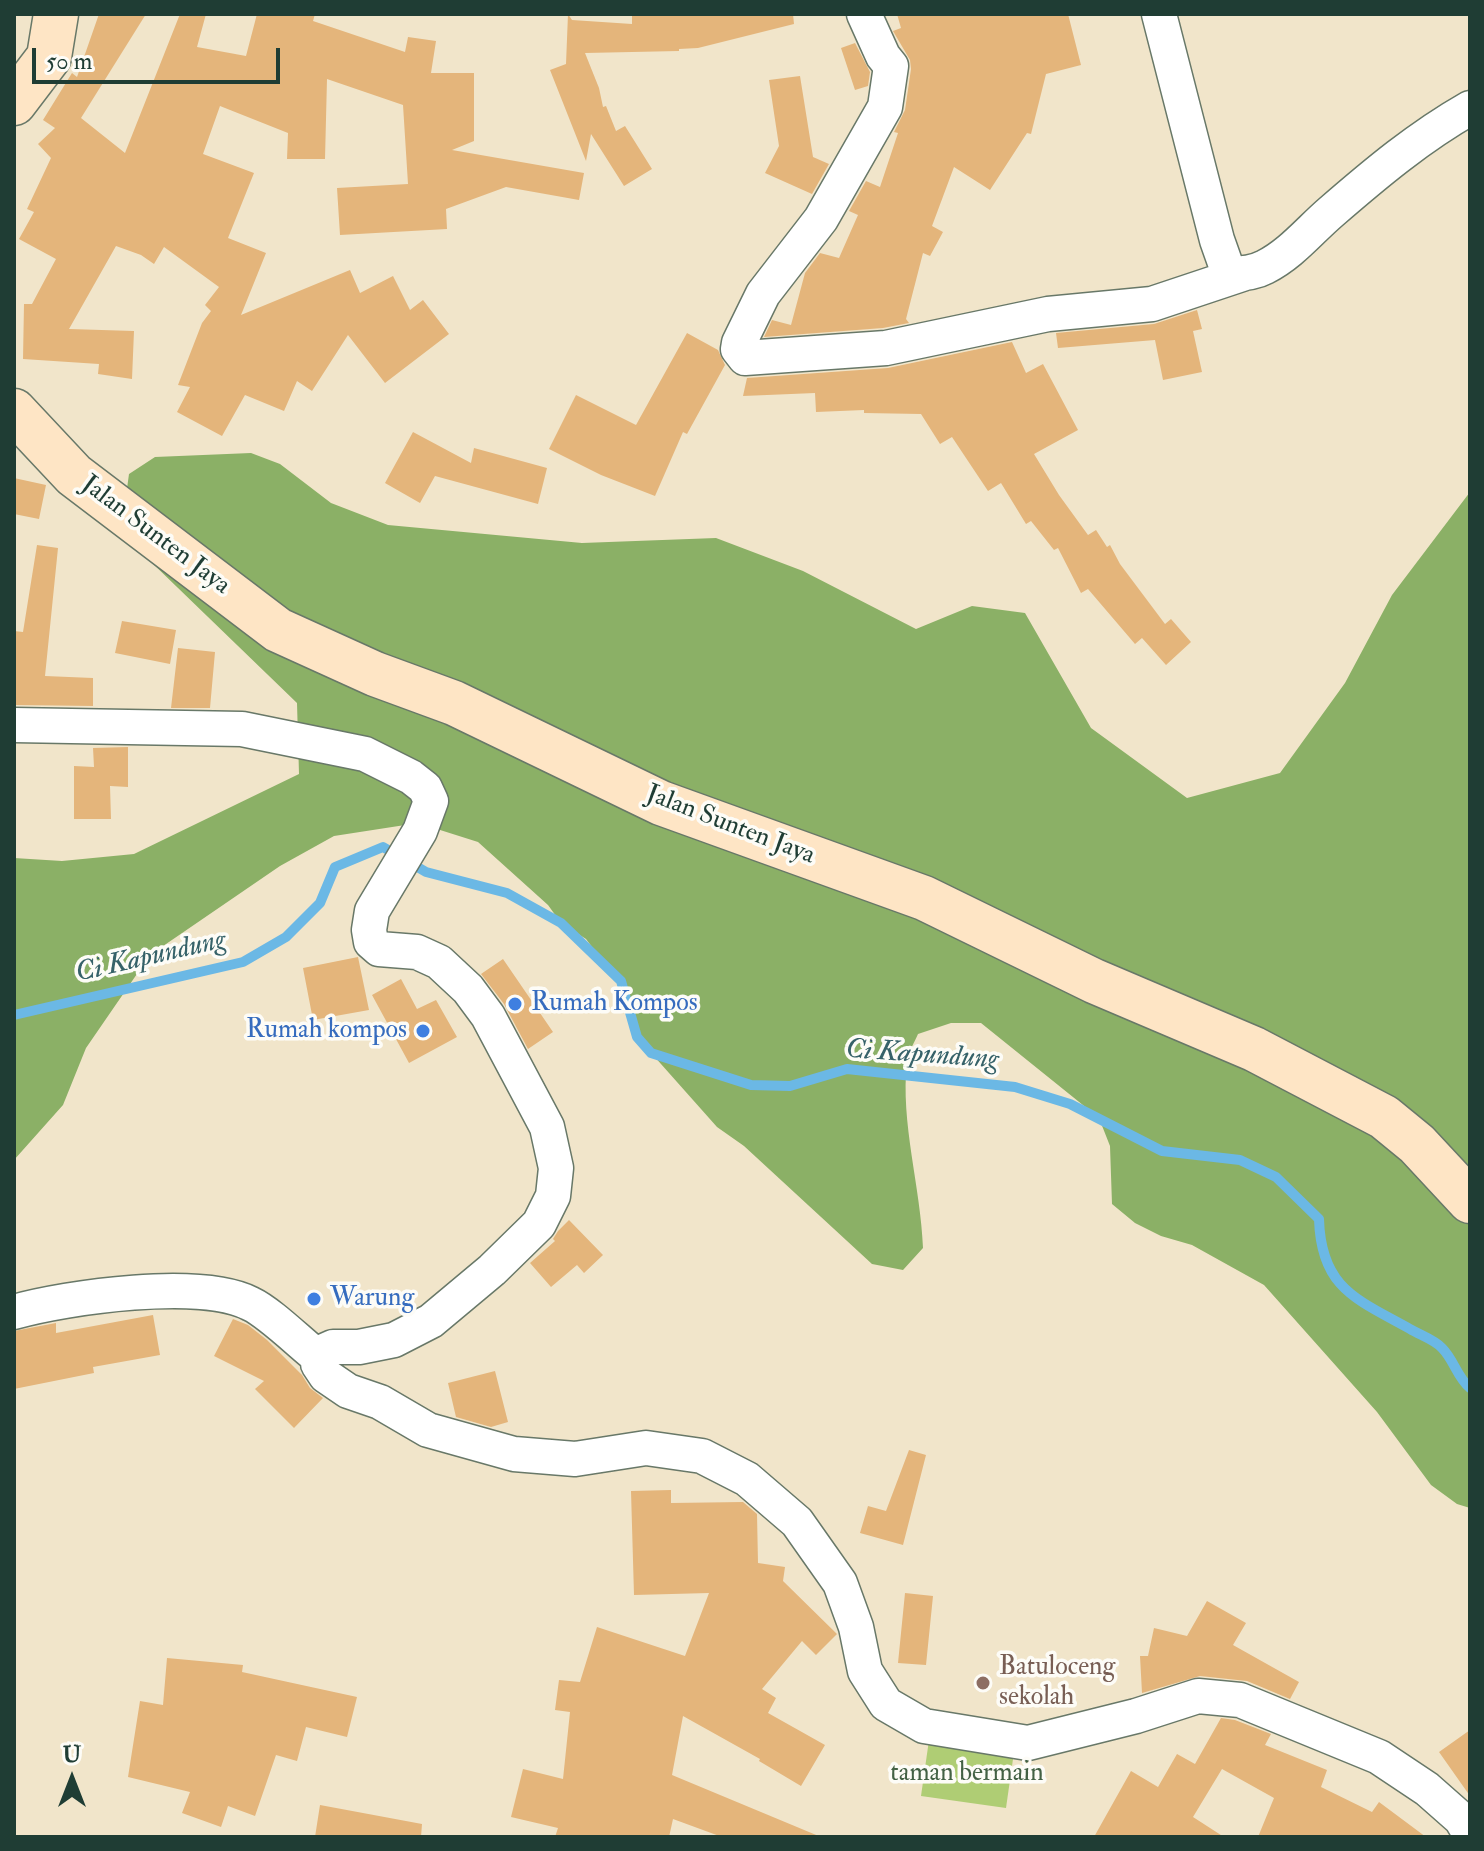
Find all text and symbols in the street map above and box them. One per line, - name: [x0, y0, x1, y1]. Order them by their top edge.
- scale bar: [36, 32, 284, 82]
- text: 50 m: [46, 46, 92, 77]
- street label: Jalan Sunten Jaya: [74, 470, 236, 602]
- street label: Jalan Sunten Jaya: [641, 779, 819, 873]
- water label: Ci Kapundung: [73, 924, 229, 992]
- place label: Rumah Kompos: [531, 988, 698, 1020]
- marker: Rumah Kompos: [506, 995, 524, 1013]
- place label: Rumah kompos: [246, 1015, 407, 1047]
- marker: Rumah kompos: [414, 1022, 432, 1040]
- water label: Ci Kapundung: [844, 1034, 1000, 1078]
- place label: Warung: [330, 1283, 414, 1315]
- marker: Warung: [305, 1290, 323, 1308]
- place label: Batuloceng sekolah: [999, 1652, 1115, 1714]
- marker: Batuloceng sekolah: [974, 1674, 992, 1692]
- north arrow: [32, 1739, 112, 1819]
- text: U: [63, 1741, 81, 1769]
- park label: taman bermain: [890, 1758, 1044, 1790]

